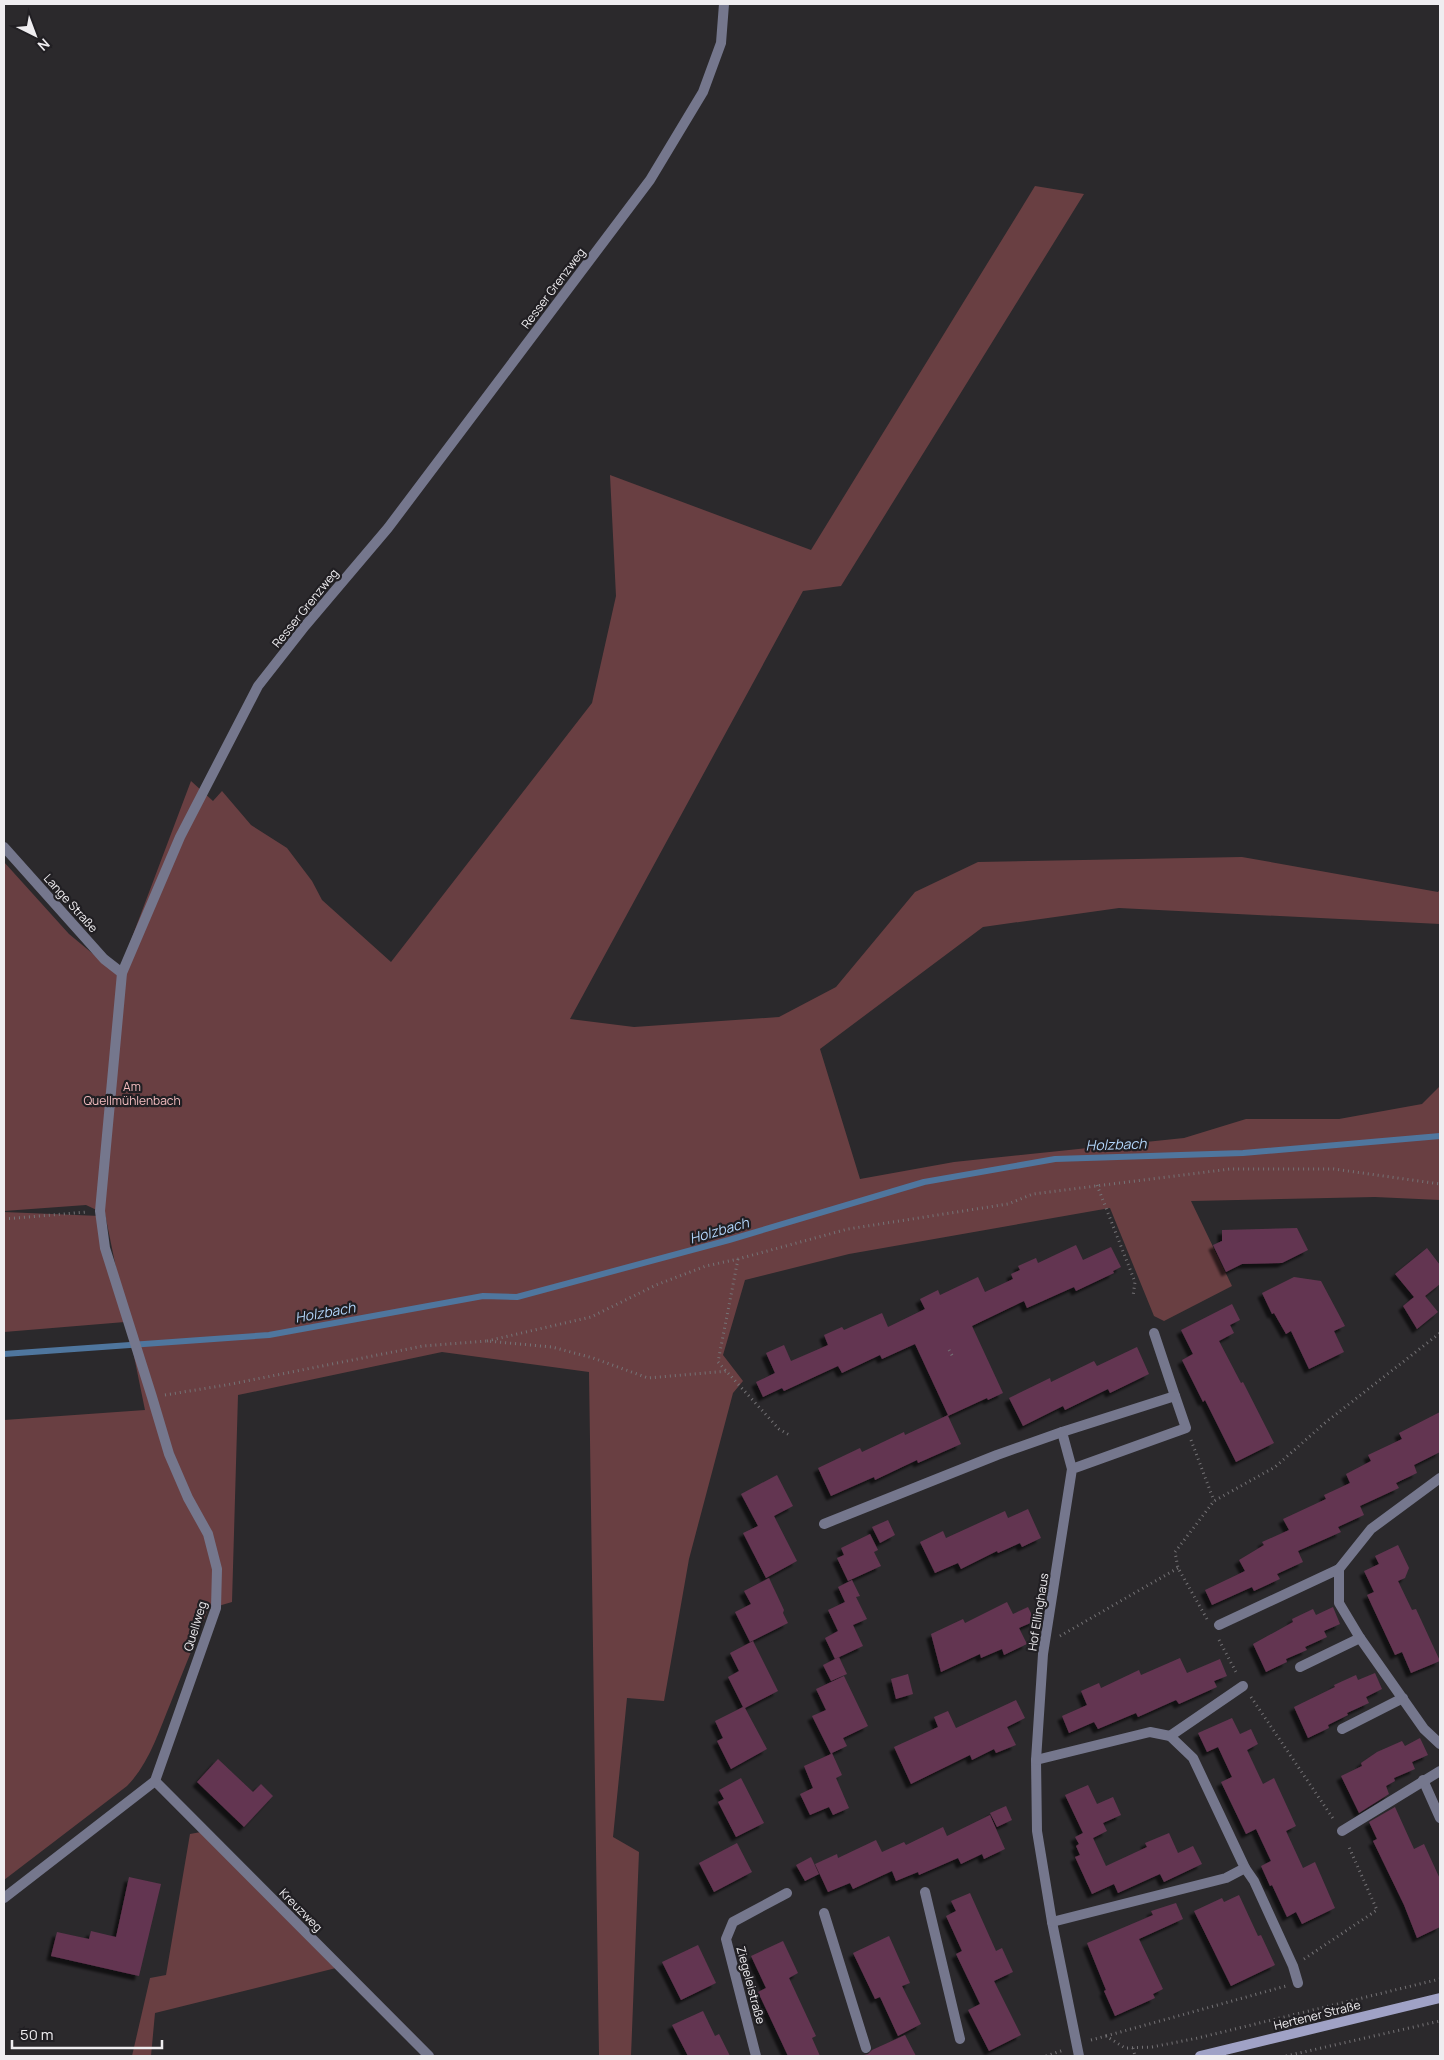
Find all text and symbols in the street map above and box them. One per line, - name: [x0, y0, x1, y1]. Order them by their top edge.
- north arrow: [10, 10, 60, 60]
- text: N: [34, 35, 54, 55]
- street label: Resser Grenzweg: [517, 244, 589, 332]
- street label: Resser Grenzweg: [268, 565, 342, 651]
- street label: Lange Straße: [40, 870, 102, 936]
- park label: Am Quellmühlenbach: [83, 1078, 181, 1109]
- water label: Holzbach: [1085, 1133, 1147, 1155]
- water label: Holzbach: [687, 1212, 751, 1247]
- water label: Holzbach: [293, 1297, 357, 1327]
- street label: Hof Ellinghaus: [1023, 1572, 1053, 1652]
- street label: Quellweg: [179, 1599, 211, 1653]
- street label: Kreuzweg: [276, 1885, 326, 1935]
- street label: Ziegeleistraße: [732, 1944, 770, 2026]
- street label: Hertener Straße: [1272, 1996, 1362, 2034]
- scale bar: [12, 2018, 162, 2050]
- text: 50 m: [20, 2024, 54, 2045]

